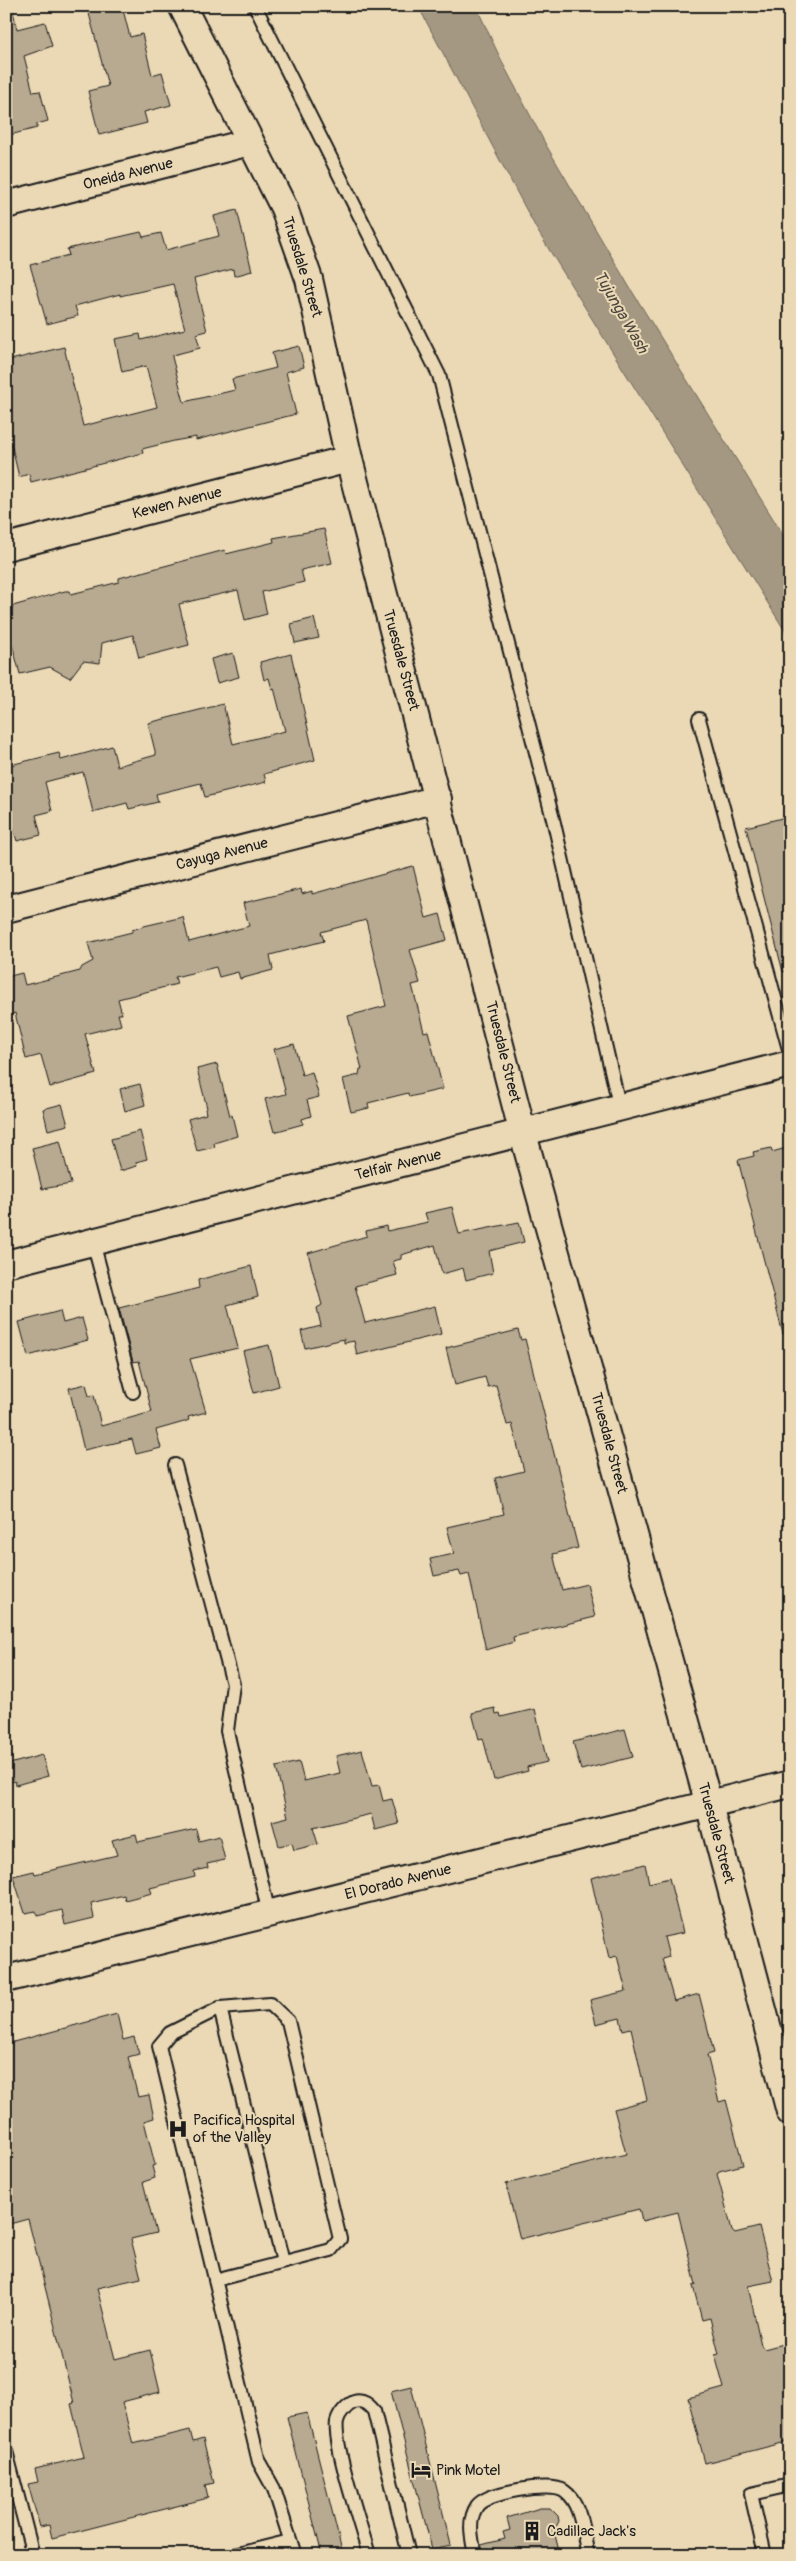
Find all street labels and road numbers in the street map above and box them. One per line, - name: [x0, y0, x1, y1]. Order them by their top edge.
- street label: Oneida Avenue: [81, 154, 175, 194]
- street label: Truesdale Street: [278, 214, 327, 320]
- street label: Kewen Avenue: [130, 483, 224, 523]
- street label: Truesdale Street: [378, 607, 424, 714]
- street label: Cayuga Avenue: [174, 833, 271, 875]
- street label: Truesdale Street: [481, 999, 525, 1106]
- street label: Telfair Avenue: [353, 1145, 444, 1185]
- street label: Truesdale Street: [586, 1390, 632, 1497]
- street label: Truesdale Street: [693, 1780, 739, 1887]
- street label: El Dorado Avenue: [343, 1859, 454, 1904]

